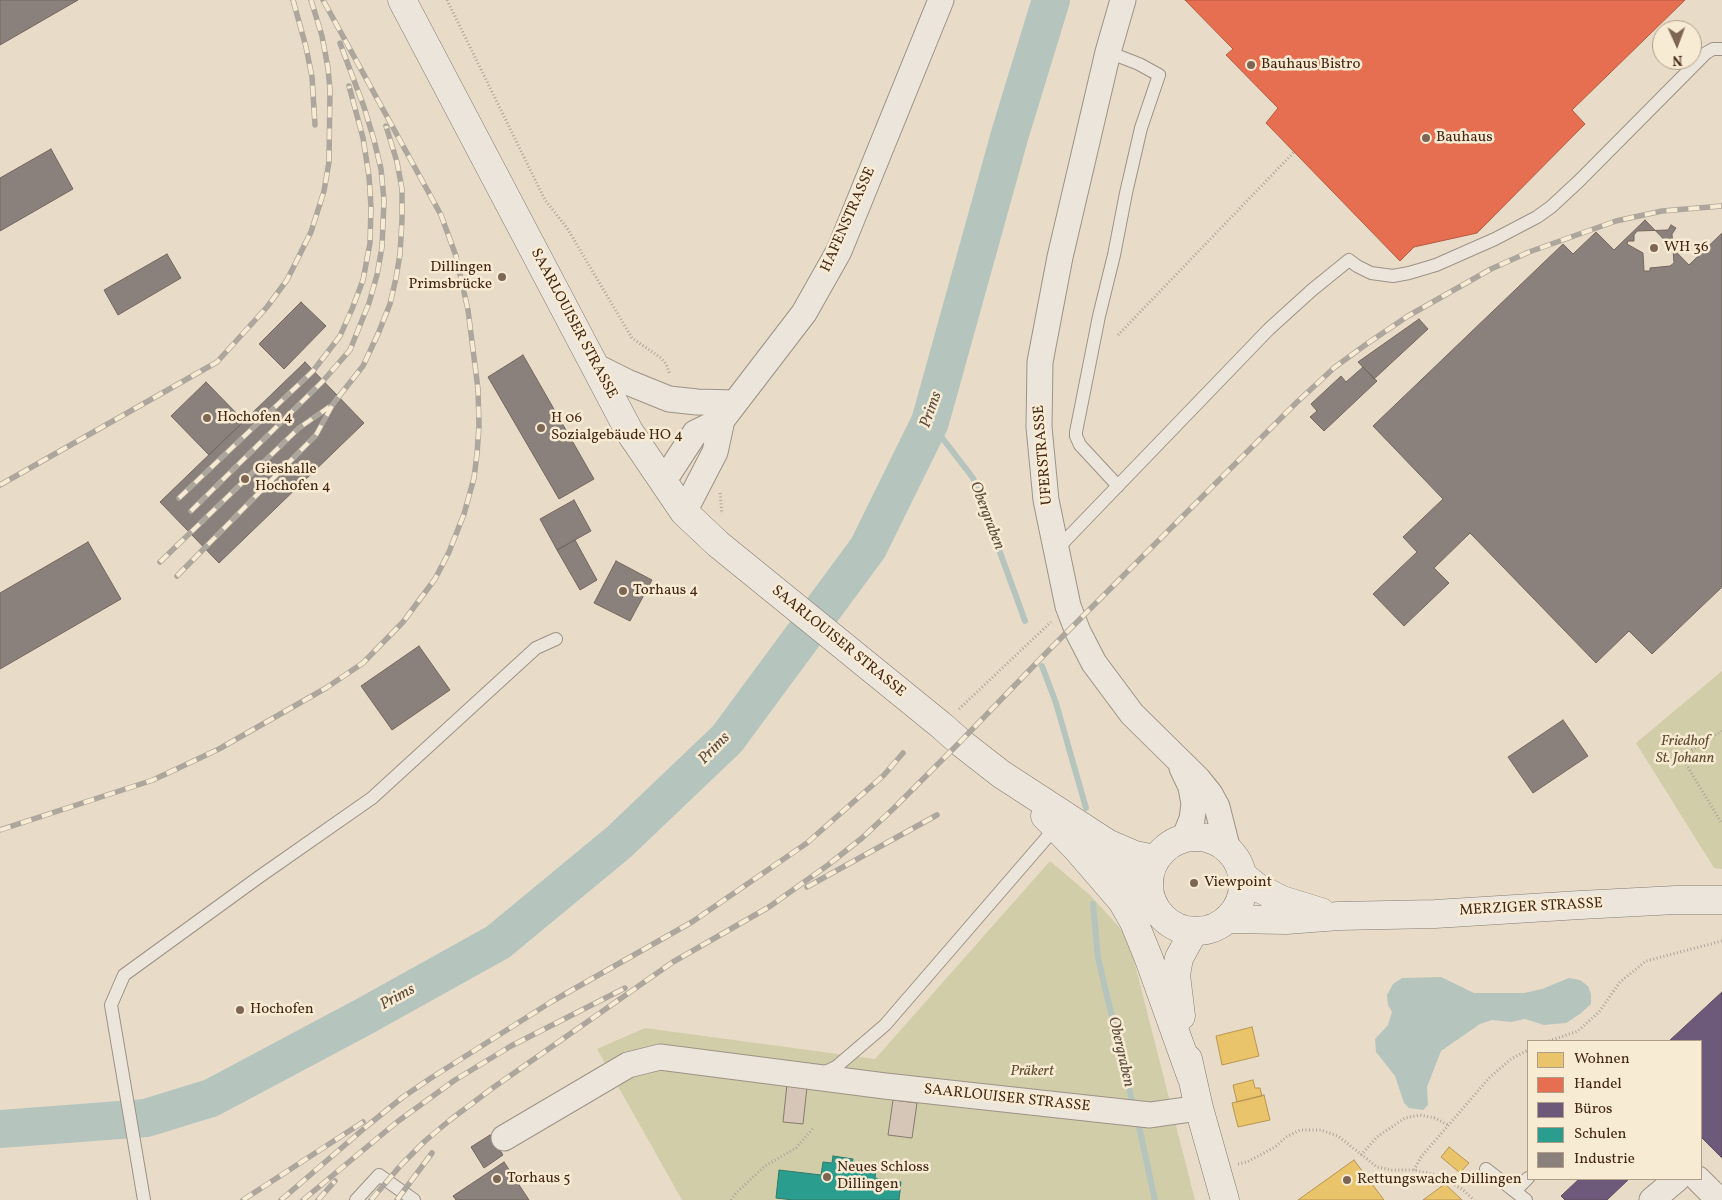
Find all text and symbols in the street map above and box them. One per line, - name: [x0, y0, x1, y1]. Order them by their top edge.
- north arrow: [1652, 20, 1702, 70]
- text: N: [1672, 50, 1683, 69]
- place label: Bauhaus Bistro: [1261, 56, 1360, 74]
- marker: Bauhaus Bistro: [1245, 59, 1257, 71]
- place label: Bauhaus: [1436, 129, 1493, 147]
- marker: Bauhaus: [1420, 132, 1432, 144]
- street label: HAFENSTRASSE: [818, 165, 880, 275]
- place label: WH 36: [1664, 239, 1709, 257]
- marker: WH 36: [1648, 242, 1660, 254]
- street label: SAARLOUISER STRASSE: [526, 246, 620, 402]
- place label: Dillingen Primsbrücke: [408, 259, 492, 294]
- marker: Dillingen Primsbrücke: [496, 271, 508, 283]
- water label: Prims: [917, 389, 947, 431]
- street label: UFERSTRASSE: [1031, 404, 1057, 506]
- place label: Hochofen 4: [217, 409, 293, 427]
- place label: H 06 Sozialgebäude HO 4: [551, 410, 683, 445]
- marker: Hochofen 4: [201, 412, 213, 424]
- marker: H 06 Sozialgebäude HO 4: [535, 422, 547, 434]
- place label: Gieshalle Hochofen 4: [255, 461, 331, 496]
- marker: Gieshalle Hochofen 4: [239, 473, 251, 485]
- water label: Obergraben: [964, 479, 1008, 553]
- place label: Torhaus 4: [633, 582, 698, 600]
- street label: SAARLOUISER STRASSE: [767, 582, 909, 702]
- marker: Torhaus 4: [617, 585, 629, 597]
- water label: Prims: [695, 729, 735, 769]
- park label: Friedhof St. Johann: [1656, 733, 1714, 768]
- place label: Viewpoint: [1204, 874, 1272, 892]
- marker: Viewpoint: [1188, 877, 1200, 889]
- street label: MERZIGER STRASSE: [1459, 895, 1603, 921]
- water label: Prims: [377, 981, 419, 1015]
- place label: Hochofen: [250, 1001, 314, 1019]
- marker: Hochofen: [234, 1004, 246, 1016]
- water label: Obergraben: [1103, 1015, 1137, 1089]
- legend: [1527, 1040, 1702, 1180]
- text: Wohnen: [1574, 1049, 1630, 1070]
- park label: Präkert: [1010, 1063, 1054, 1081]
- text: Handel: [1574, 1074, 1622, 1095]
- street label: SAARLOUISER STRASSE: [923, 1081, 1091, 1117]
- text: Büros: [1574, 1099, 1613, 1120]
- text: Schulen: [1574, 1124, 1627, 1145]
- text: Industrie: [1574, 1149, 1635, 1170]
- place label: Neues Schloss Dillingen: [837, 1159, 929, 1194]
- place label: Torhaus 5: [507, 1170, 570, 1188]
- marker: Neues Schloss Dillingen: [821, 1171, 833, 1183]
- place label: Rettungswache Dillingen: [1357, 1171, 1522, 1189]
- marker: Torhaus 5: [491, 1173, 503, 1185]
- marker: Rettungswache Dillingen: [1341, 1174, 1353, 1186]

